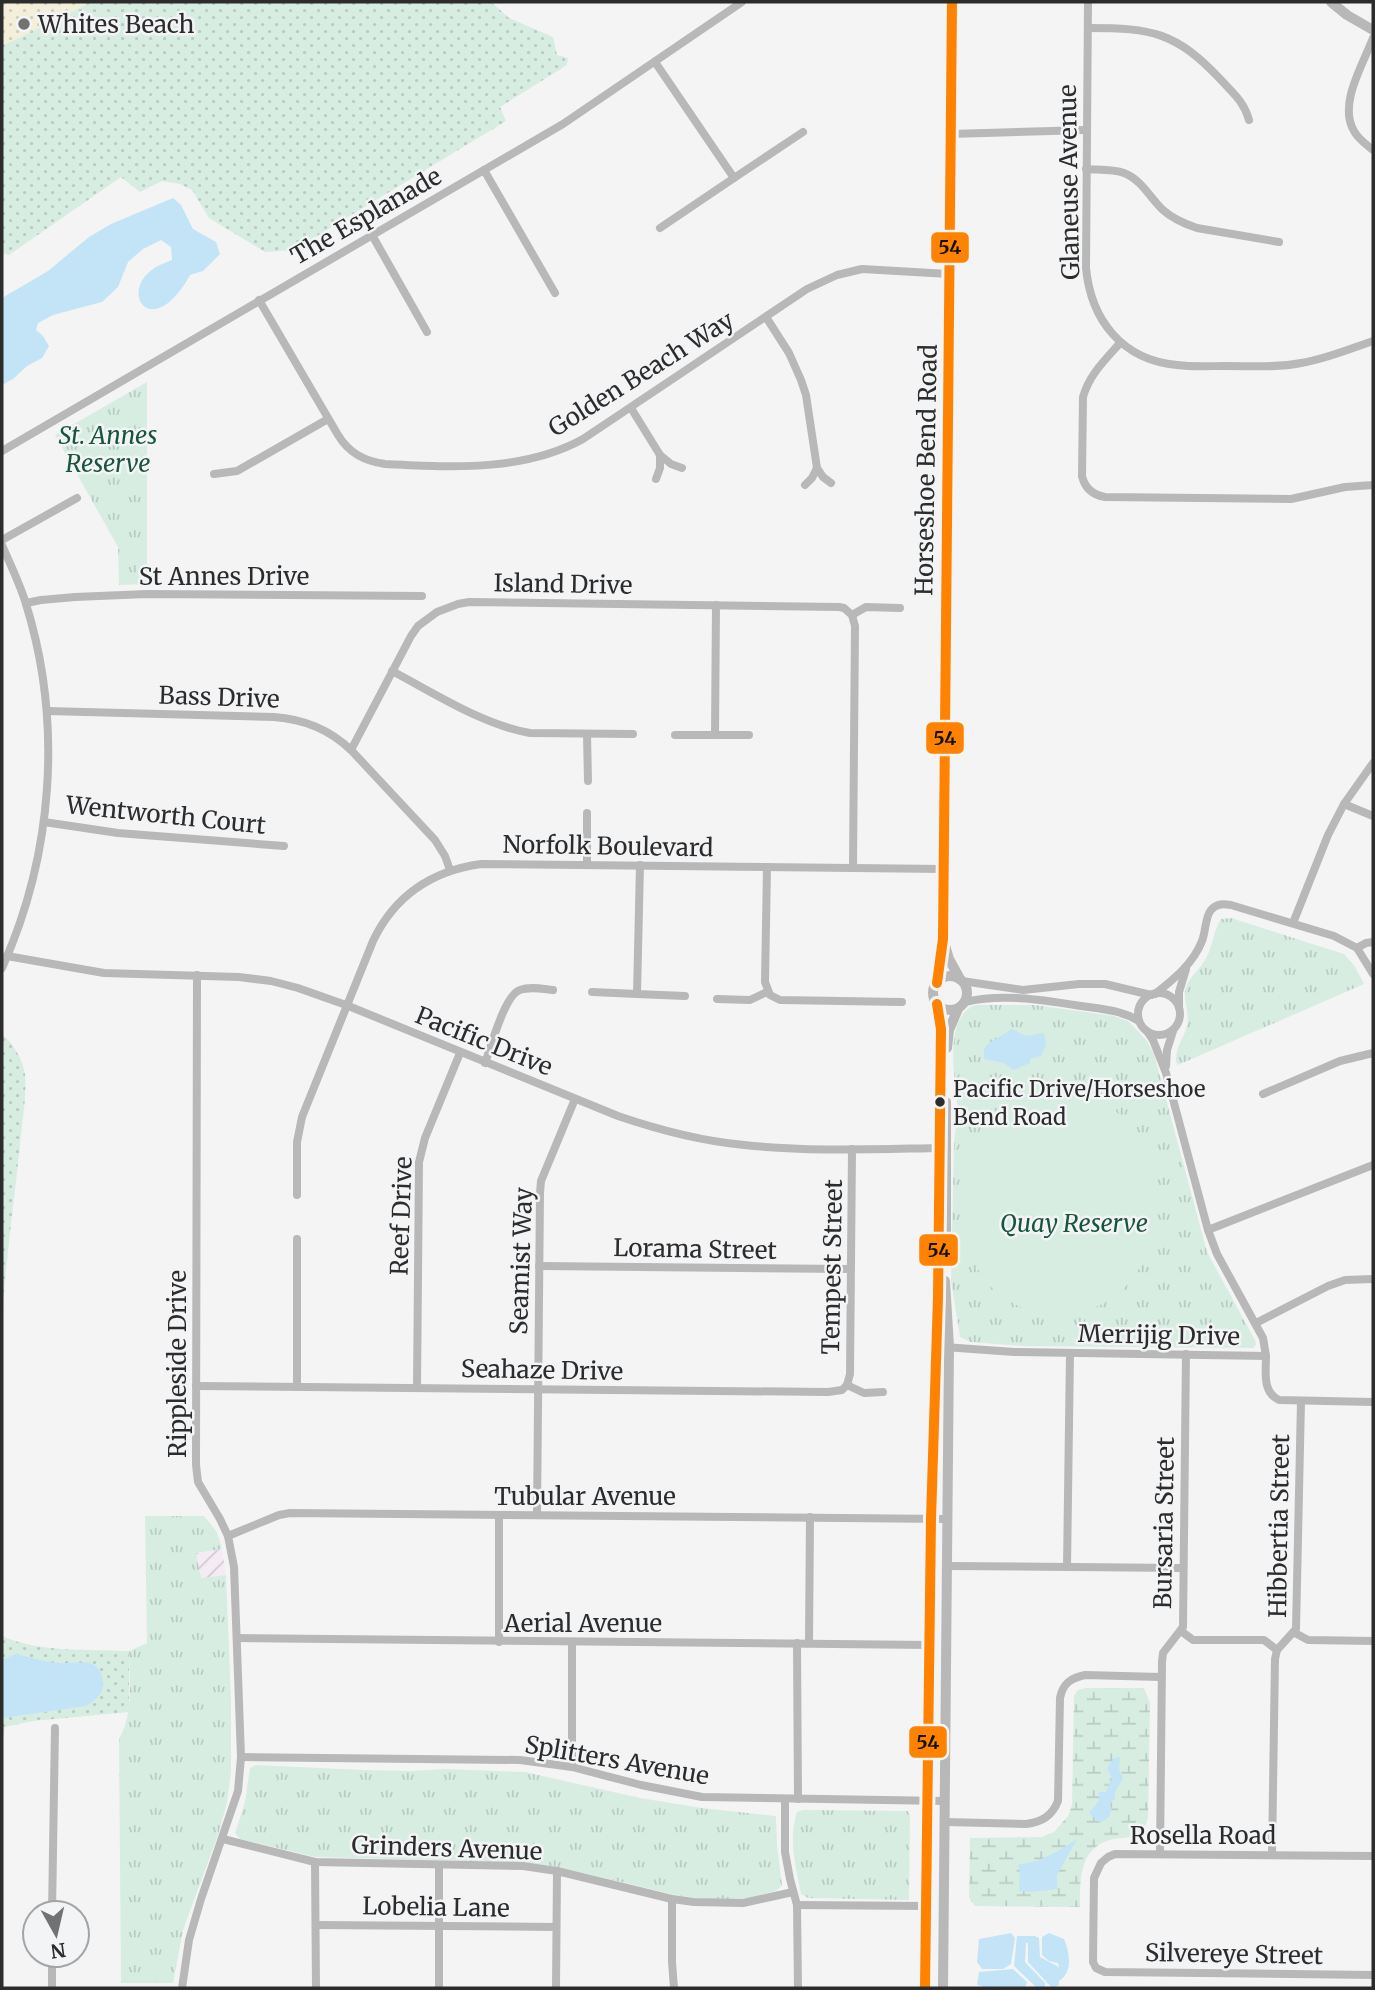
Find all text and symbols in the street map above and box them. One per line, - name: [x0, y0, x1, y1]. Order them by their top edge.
- place label: Whites Beach: [37, 9, 195, 40]
- marker: Whites Beach: [16, 16, 32, 32]
- street label: Glaneuse Avenue: [1052, 84, 1086, 280]
- street label: The Esplanade: [285, 160, 447, 272]
- line badge: 54: [930, 231, 970, 264]
- text: 54: [939, 235, 961, 259]
- street label: Golden Beach Way: [543, 304, 739, 444]
- street label: Horseshoe Bend Road: [908, 344, 944, 596]
- park label: St. Annes Reserve: [59, 420, 157, 479]
- street label: St Annes Drive: [139, 561, 309, 592]
- street label: Island Drive: [493, 567, 633, 601]
- street label: Bass Drive: [158, 679, 280, 715]
- line badge: 54: [925, 721, 965, 755]
- text: 54: [934, 726, 956, 750]
- street label: Wentworth Court: [64, 789, 268, 841]
- street label: Norfolk Boulevard: [502, 829, 714, 863]
- street label: Pacific Drive: [411, 999, 557, 1083]
- place label: Pacific Drive/Horseshoe Bend Road: [953, 1075, 1205, 1131]
- marker: Pacific Drive/Horseshoe Bend Road: [933, 1095, 947, 1109]
- street label: Reef Drive: [383, 1156, 419, 1276]
- street label: Tempest Street: [815, 1178, 849, 1355]
- street label: Seamist Way: [503, 1187, 539, 1335]
- park label: Quay Reserve: [1000, 1208, 1148, 1239]
- street label: Lorama Street: [613, 1232, 778, 1266]
- line badge: 54: [918, 1233, 959, 1267]
- text: 54: [928, 1238, 950, 1262]
- street label: Rippleside Drive: [162, 1270, 193, 1458]
- street label: Merrijig Drive: [1078, 1318, 1240, 1352]
- street label: Seahaze Drive: [461, 1353, 623, 1387]
- street label: Hibbertia Street: [1262, 1433, 1296, 1618]
- street label: Bursaria Street: [1147, 1436, 1181, 1609]
- street label: Tubular Avenue: [494, 1481, 676, 1512]
- street label: Aerial Avenue: [503, 1608, 662, 1639]
- line badge: 54: [908, 1725, 948, 1759]
- street label: Splitters Avenue: [522, 1729, 712, 1791]
- text: 54: [917, 1730, 939, 1754]
- street label: Rosella Road: [1130, 1820, 1276, 1851]
- street label: Grinders Avenue: [351, 1829, 543, 1867]
- street label: Lobelia Lane: [362, 1890, 510, 1924]
- north arrow: [21, 1899, 91, 1969]
- street label: Silvereye Street: [1145, 1937, 1324, 1971]
- text: N: [49, 1938, 67, 1964]

